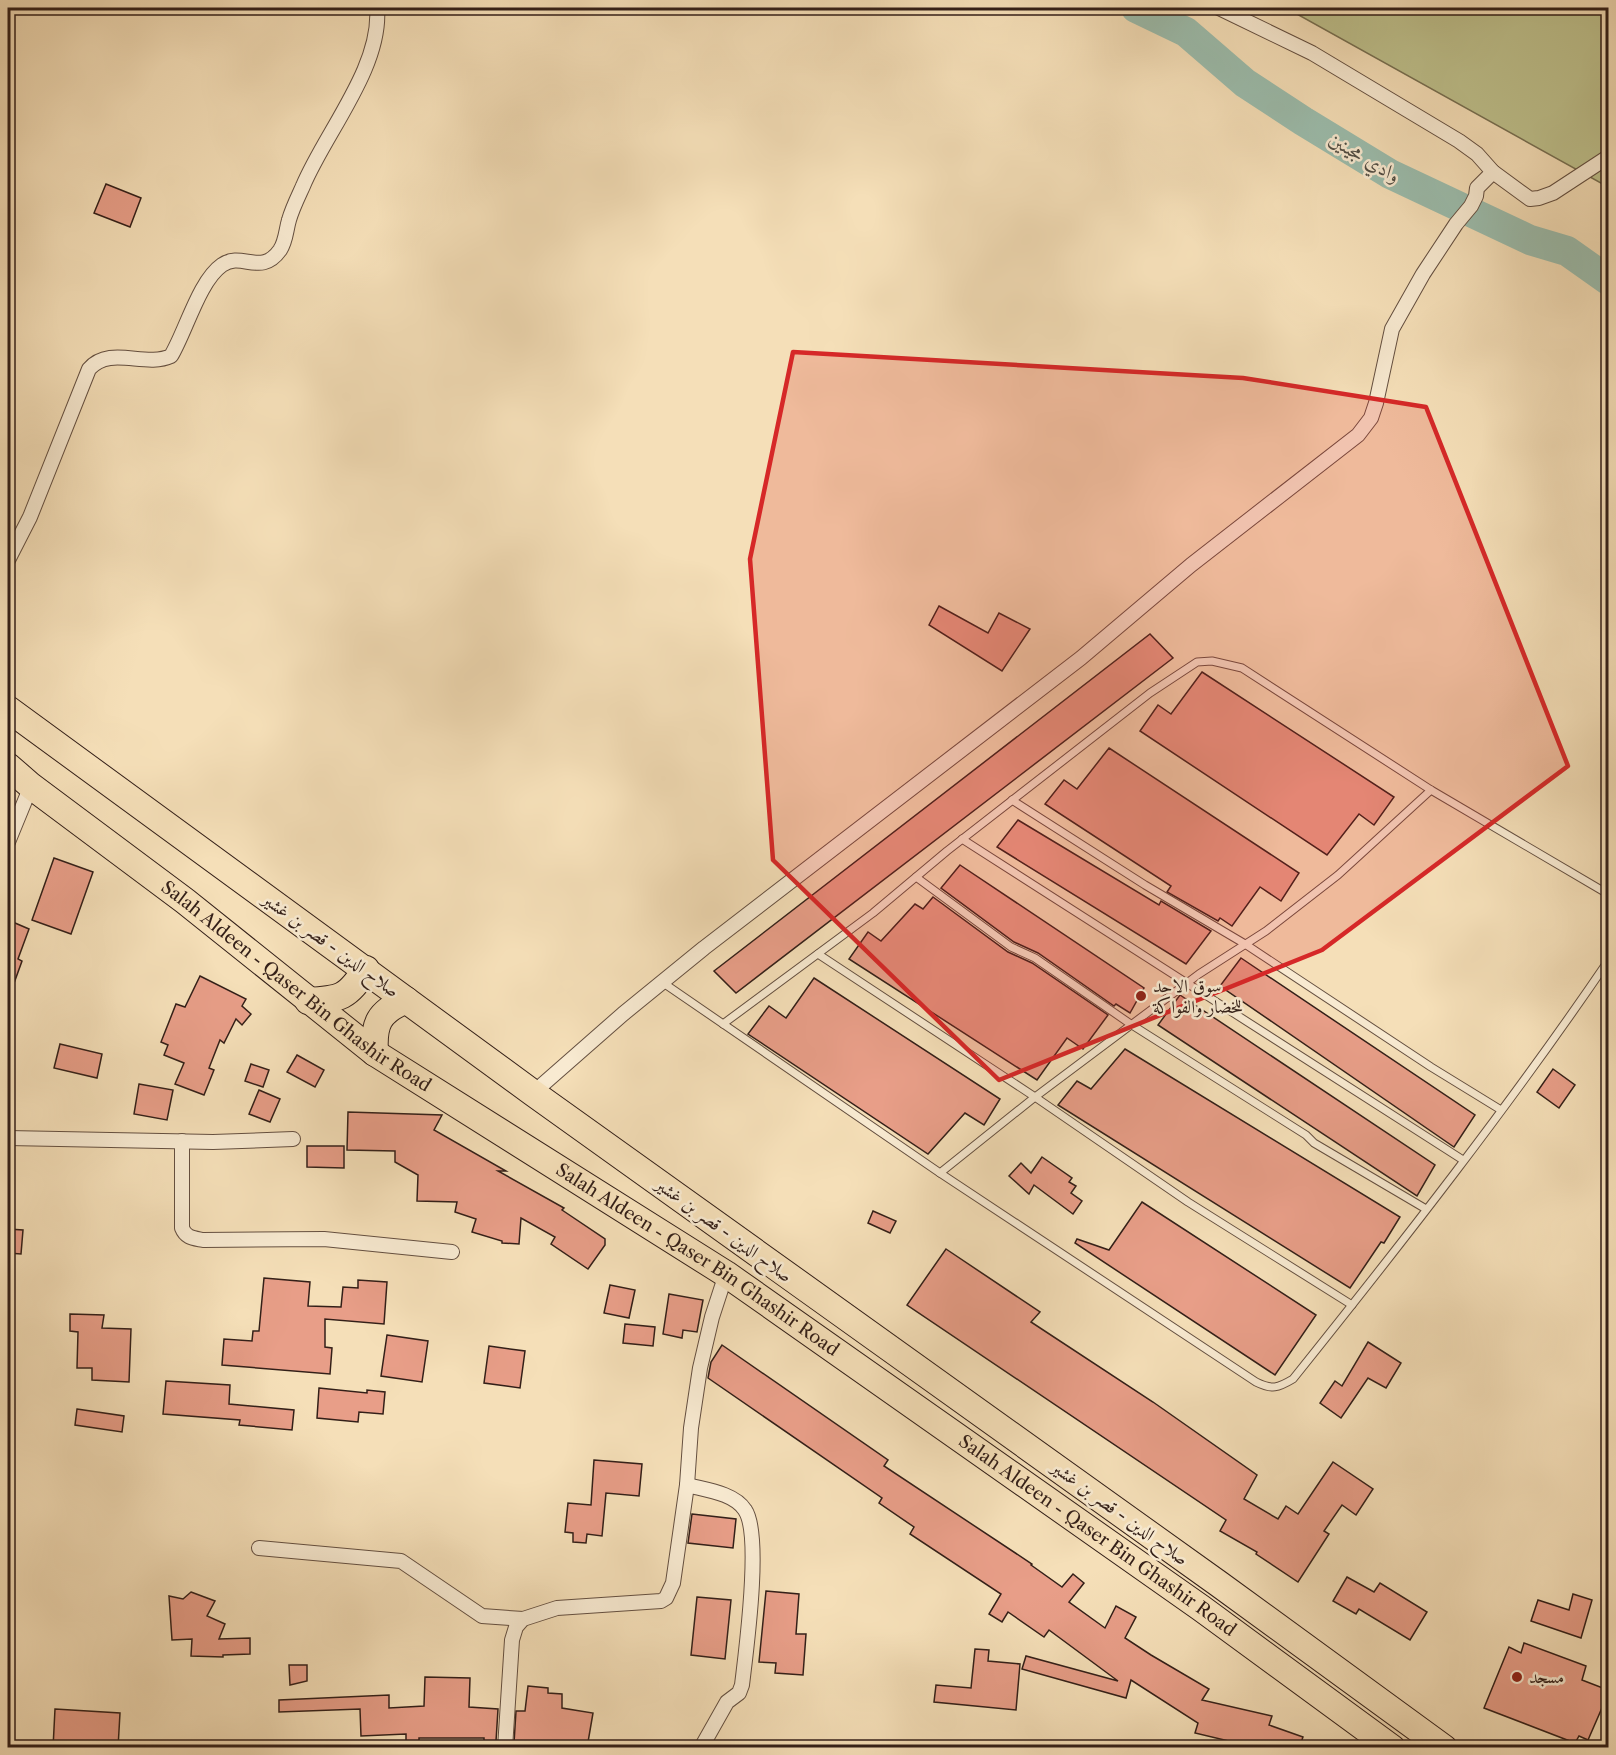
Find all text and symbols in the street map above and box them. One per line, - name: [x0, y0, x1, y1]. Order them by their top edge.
- water label: وادي مجينين: [1323, 126, 1405, 191]
- street label: Salah Aldeen - Qaser Bin Ghashir Road: [157, 876, 435, 1097]
- street label: صلاح الدين - قصر بن غشير: [254, 887, 404, 1006]
- place label: سوق الاحد للخضار والفواكة: [1152, 975, 1243, 1018]
- marker: سوق الاحد للخضار والفواكة: [1134, 989, 1148, 1003]
- street label: Salah Aldeen - Qaser Bin Ghashir Road: [552, 1159, 843, 1361]
- street label: صلاح الدين - قصر بن غشير: [647, 1172, 797, 1291]
- street label: Salah Aldeen - Qaser Bin Ghashir Road: [954, 1430, 1240, 1641]
- street label: صلاح الدين - قصر بن غشير: [1043, 1455, 1193, 1574]
- place label: مسجد: [1529, 1666, 1564, 1688]
- marker: مسجد: [1510, 1670, 1524, 1684]

